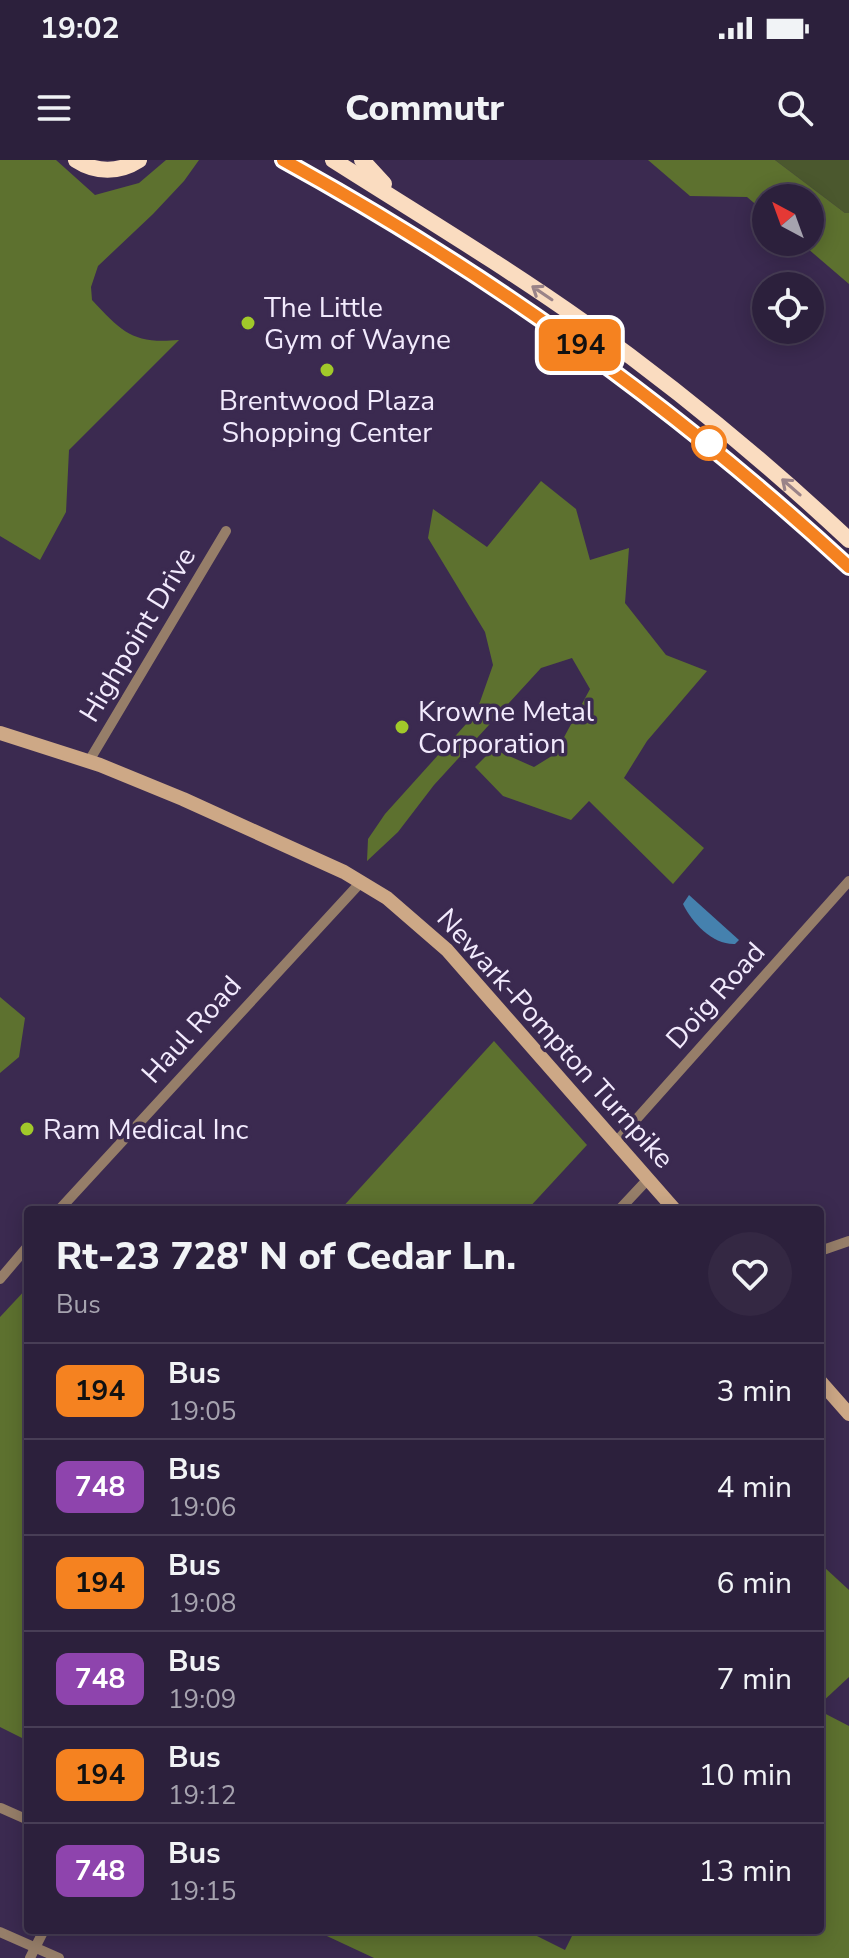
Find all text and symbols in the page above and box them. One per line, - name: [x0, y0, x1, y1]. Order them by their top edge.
- text: 19:02: [40, 8, 119, 49]
- text: Commutr: [345, 84, 504, 133]
- icon: menu: [32, 86, 76, 130]
- icon: search: [773, 86, 817, 130]
- north arrow: [752, 184, 824, 256]
- map controls: [752, 184, 824, 344]
- button: locate: [752, 272, 824, 344]
- one-way arrow: [531, 285, 554, 301]
- place label: The Little Gym of Wayne: [264, 289, 451, 359]
- marker: The Little Gym of Wayne: [239, 314, 257, 332]
- line badge: 194: [534, 319, 626, 371]
- text: 194: [555, 326, 605, 364]
- marker: Brentwood Plaza Shopping Center: [318, 361, 336, 379]
- place label: Brentwood Plaza Shopping Center: [219, 382, 435, 452]
- unlabelled marker: [692, 426, 726, 460]
- one-way arrow: [782, 479, 802, 497]
- street label: Highpoint Drive: [71, 540, 205, 729]
- place label: Krowne Metal Corporation: [418, 693, 595, 763]
- marker: Krowne Metal Corporation: [393, 718, 411, 736]
- street label: Newark-Pompton Turnpike: [428, 901, 682, 1177]
- street label: Doig Road: [658, 934, 774, 1057]
- street label: Haul Road: [133, 968, 250, 1092]
- place label: Ram Medical Inc: [43, 1111, 249, 1149]
- marker: Ram Medical Inc: [18, 1120, 36, 1138]
- text: Rt-23 728' N of Cedar Ln.: [56, 1231, 516, 1282]
- button: heart: [708, 1232, 792, 1316]
- text: Bus: [56, 1287, 101, 1322]
- text: Bus: [168, 1353, 221, 1394]
- text: 3 min: [717, 1371, 792, 1412]
- text: 194: [75, 1372, 125, 1410]
- text: 19:05: [168, 1394, 236, 1429]
- text: Bus: [168, 1449, 221, 1490]
- text: 4 min: [717, 1467, 792, 1508]
- text: 748: [75, 1468, 125, 1506]
- text: 19:06: [168, 1490, 236, 1525]
- text: Bus: [168, 1545, 221, 1586]
- text: 6 min: [717, 1563, 792, 1604]
- text: 194: [75, 1564, 125, 1602]
- text: 19:08: [168, 1586, 236, 1621]
- text: Bus: [168, 1641, 221, 1682]
- text: 7 min: [717, 1659, 792, 1700]
- text: 748: [75, 1660, 125, 1698]
- text: 19:09: [168, 1682, 236, 1717]
- text: Bus: [168, 1737, 221, 1778]
- text: 10 min: [699, 1755, 792, 1796]
- text: 194: [75, 1756, 125, 1794]
- text: 19:12: [168, 1778, 236, 1813]
- text: Bus: [168, 1833, 221, 1874]
- text: 13 min: [699, 1851, 792, 1892]
- text: 748: [75, 1852, 125, 1890]
- text: 19:15: [168, 1874, 236, 1909]

